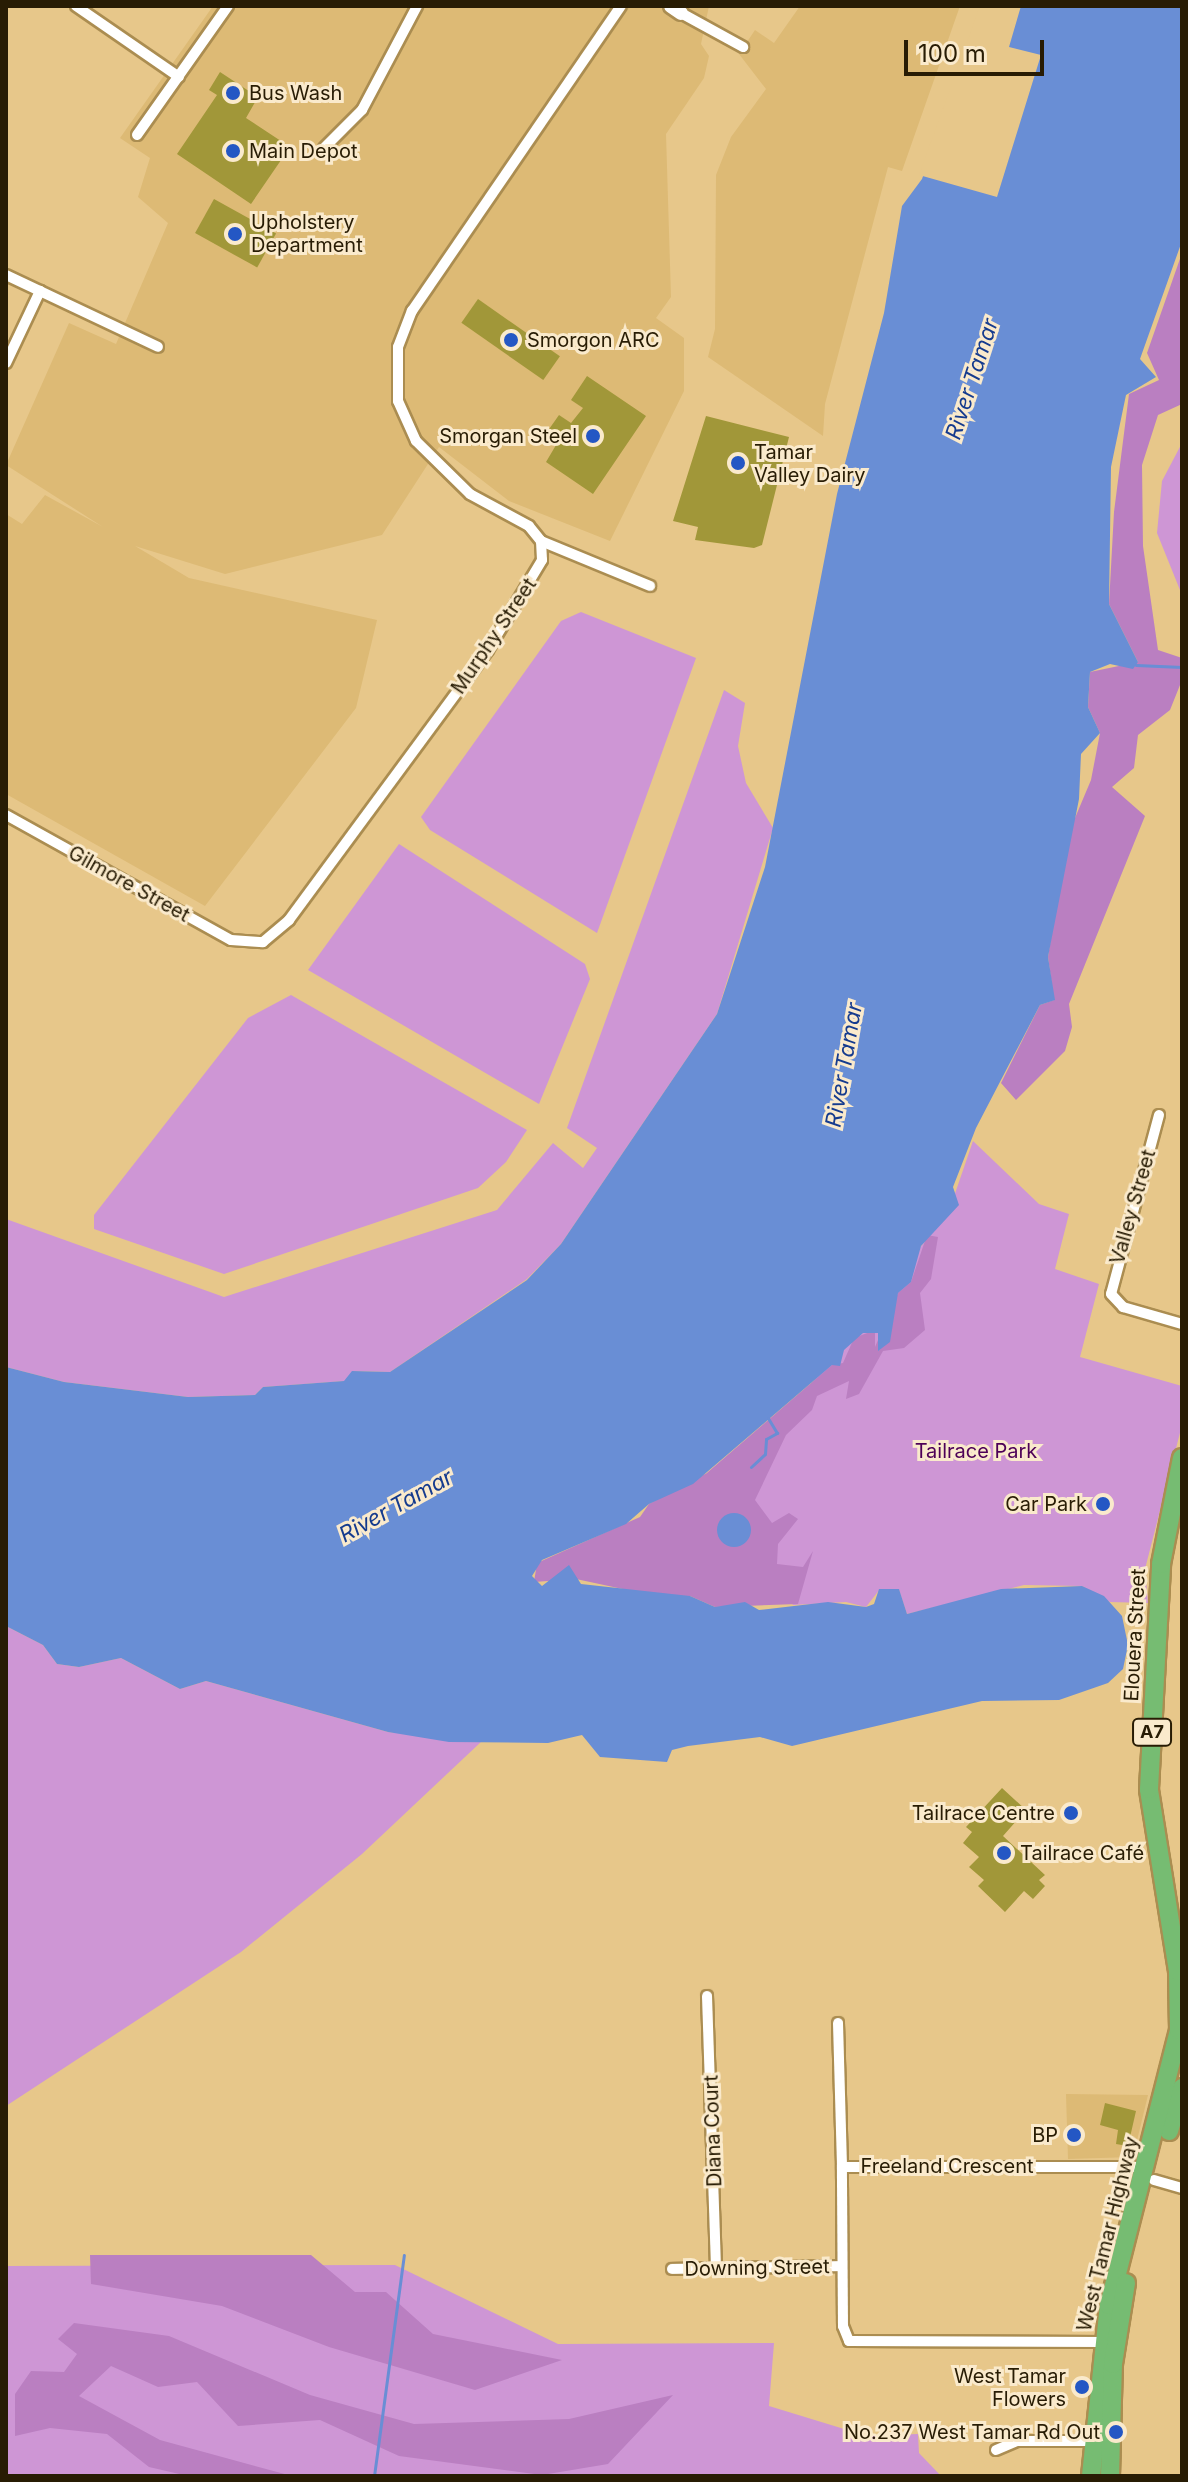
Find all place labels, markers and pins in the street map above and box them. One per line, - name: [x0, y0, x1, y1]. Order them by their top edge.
- place label: Bus Wash: [249, 81, 342, 105]
- marker: Bus Wash: [224, 84, 242, 102]
- place label: Main Depot: [249, 139, 357, 163]
- marker: Main Depot: [224, 142, 242, 160]
- place label: Upholstery Department: [251, 210, 363, 257]
- marker: Upholstery Department: [226, 225, 244, 243]
- place label: Smorgon ARC: [527, 328, 660, 352]
- marker: Smorgon ARC: [502, 331, 520, 349]
- place label: Smorgan Steel: [439, 424, 577, 448]
- marker: Smorgan Steel: [584, 427, 602, 445]
- place label: Tamar Valley Dairy: [754, 440, 865, 487]
- marker: Tamar Valley Dairy: [729, 454, 747, 472]
- place label: Car Park: [1005, 1492, 1087, 1516]
- marker: Car Park: [1094, 1495, 1112, 1513]
- place label: Tailrace Centre: [912, 1801, 1055, 1825]
- marker: Tailrace Centre: [1062, 1804, 1080, 1822]
- place label: Tailrace Café: [1020, 1841, 1144, 1865]
- marker: Tailrace Café: [995, 1844, 1013, 1862]
- place label: BP: [1032, 2123, 1058, 2147]
- marker: BP: [1065, 2126, 1083, 2144]
- place label: West Tamar Flowers: [954, 2364, 1066, 2411]
- marker: West Tamar Flowers: [1073, 2378, 1091, 2396]
- place label: No.237 West Tamar Rd Out: [844, 2420, 1100, 2444]
- marker: No.237 West Tamar Rd Out: [1107, 2423, 1125, 2441]

